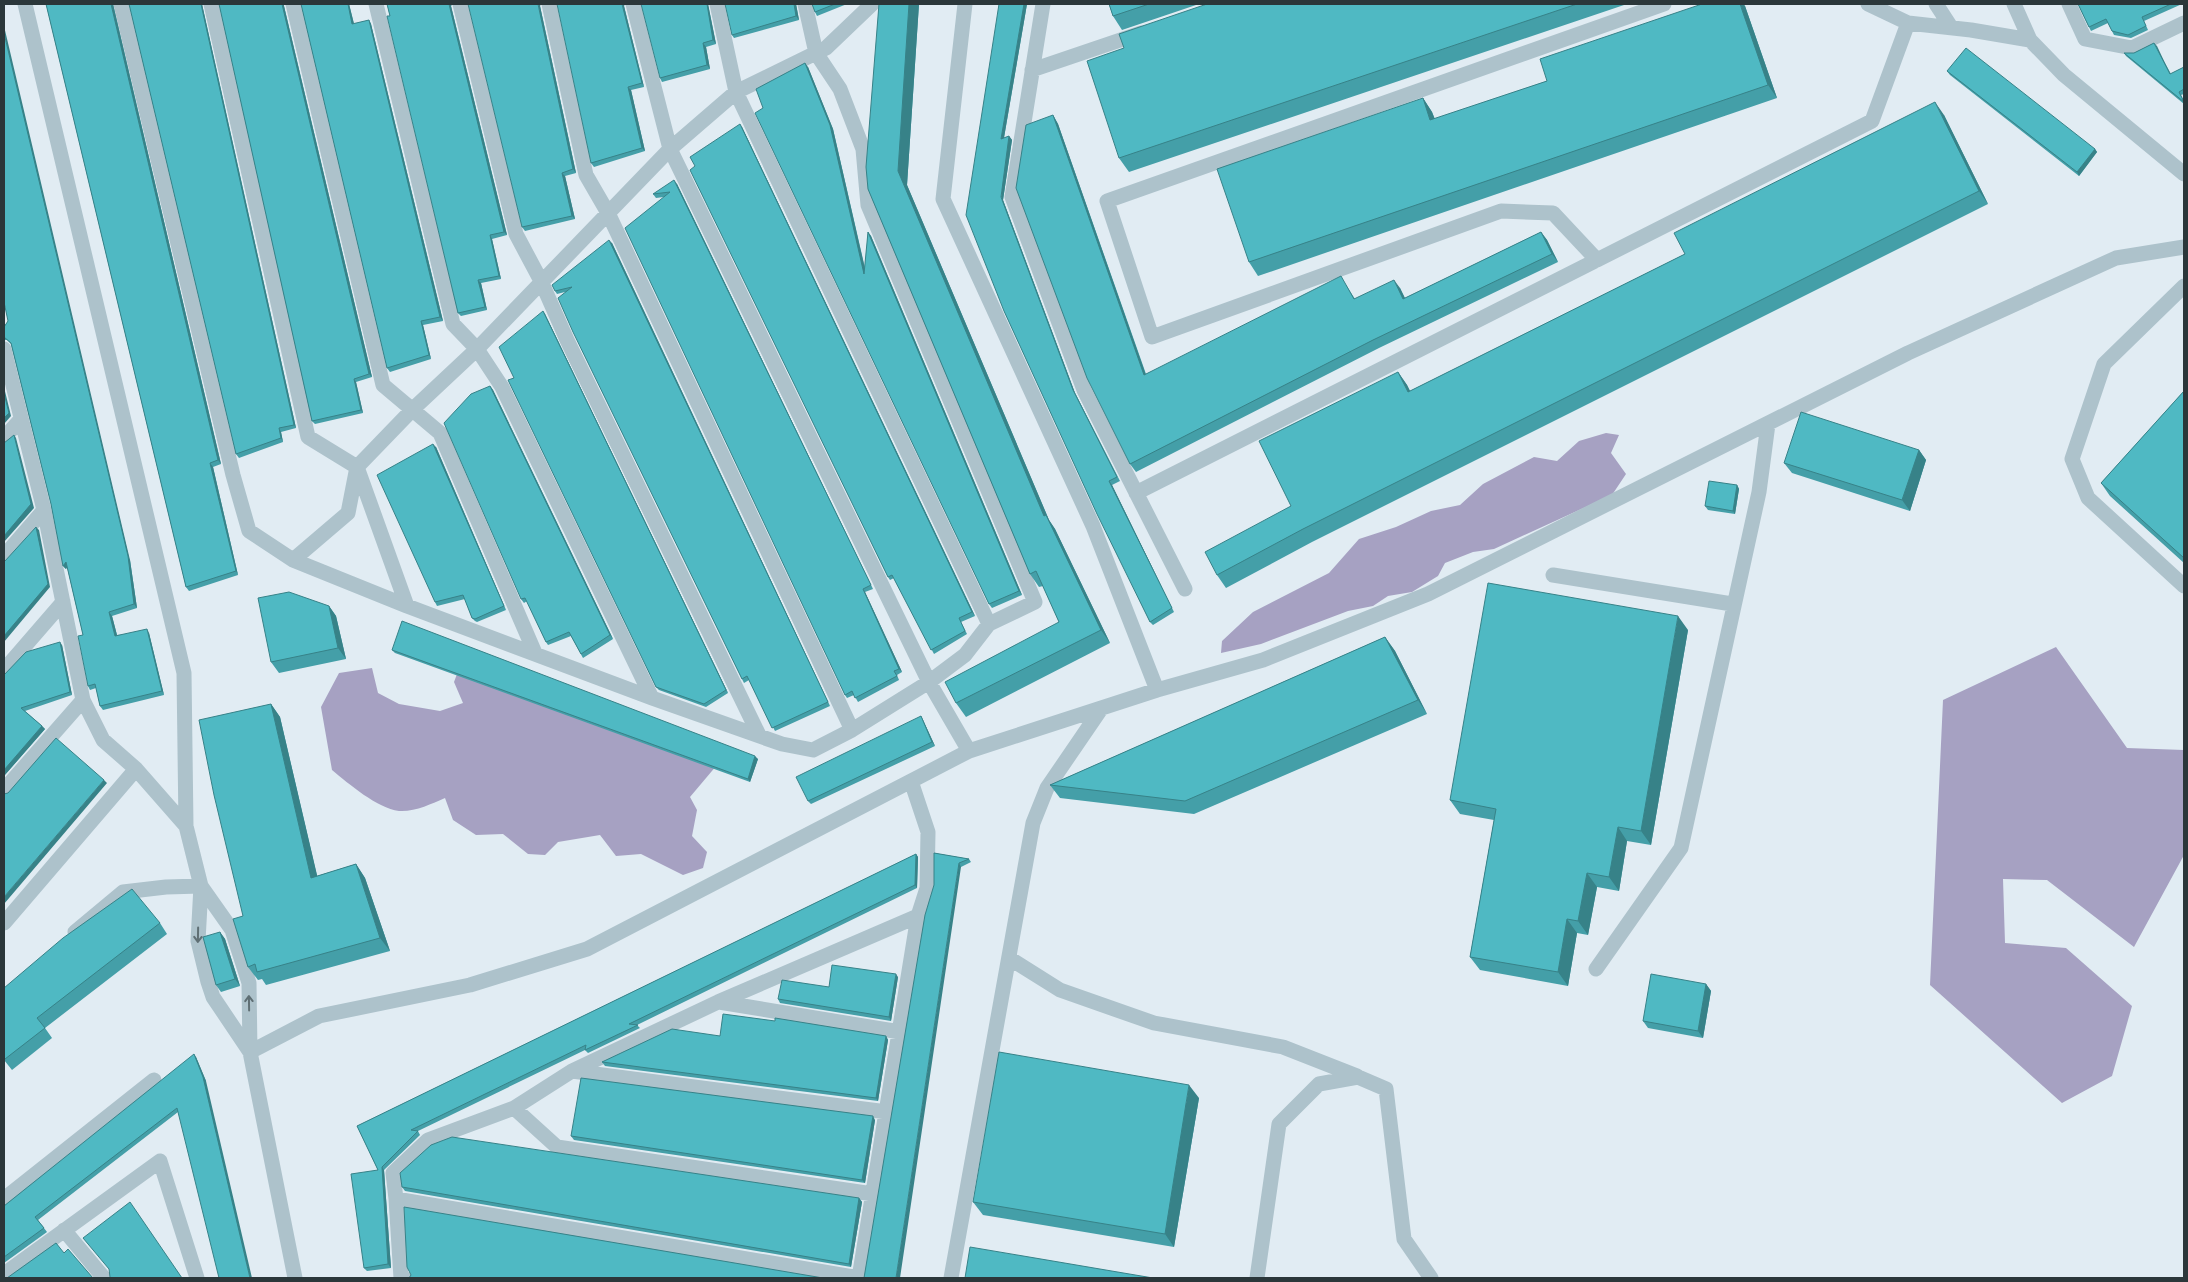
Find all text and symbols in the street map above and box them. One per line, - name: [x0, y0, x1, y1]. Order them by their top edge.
- one-way arrow: [194, 927, 203, 943]
- one-way arrow: [245, 996, 254, 1012]

